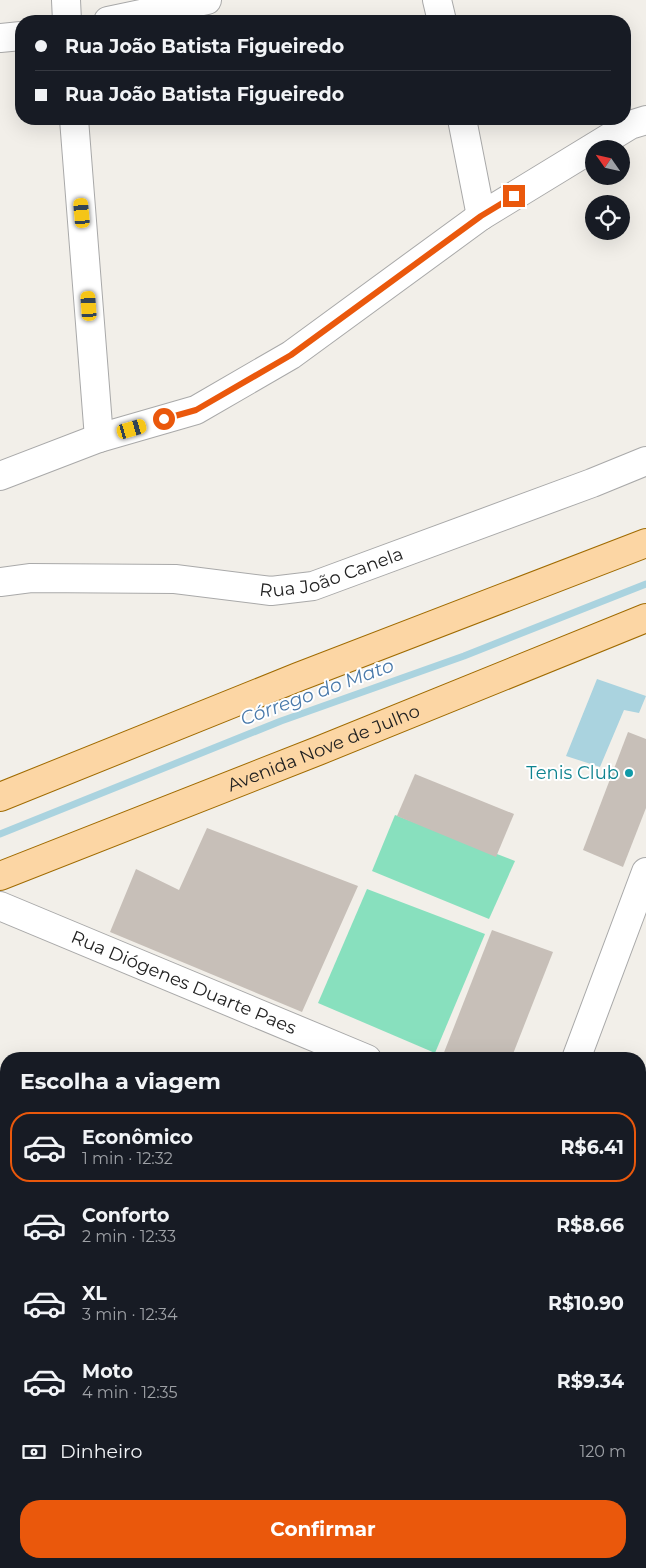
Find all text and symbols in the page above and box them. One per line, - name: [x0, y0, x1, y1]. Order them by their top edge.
- text: Rua João Batista Figueiredo: [65, 35, 344, 58]
- text: Rua João Batista Figueiredo: [65, 83, 344, 106]
- north arrow: [585, 140, 630, 185]
- map controls: [585, 140, 630, 240]
- route end: [503, 185, 525, 207]
- button: locate: [585, 195, 630, 240]
- car: [73, 197, 90, 229]
- car: [80, 291, 97, 321]
- route start: [153, 408, 175, 430]
- car: [115, 418, 148, 440]
- street label: Rua João Canela: [258, 543, 406, 602]
- water label: Córrego do Mato: [237, 654, 397, 730]
- street label: Avenida Nove de Julho: [224, 700, 423, 797]
- place label: Tenis Club: [526, 762, 619, 784]
- marker: Tenis Club: [623, 767, 635, 779]
- street label: Rua Diógenes Duarte Paes: [68, 926, 300, 1039]
- text: Escolha a viagem: [20, 1068, 221, 1095]
- icon: car: [22, 1125, 67, 1170]
- text: Econômico: [82, 1126, 193, 1149]
- text: R$6.41: [561, 1136, 624, 1159]
- text: 1 min · 12:32: [82, 1149, 173, 1168]
- icon: car: [22, 1203, 67, 1248]
- text: Conforto: [82, 1204, 170, 1227]
- text: R$8.66: [556, 1214, 624, 1237]
- text: 2 min · 12:33: [82, 1227, 176, 1246]
- icon: car: [22, 1281, 67, 1326]
- text: XL: [82, 1282, 107, 1305]
- text: R$10.90: [548, 1292, 624, 1315]
- text: 3 min · 12:34: [82, 1305, 178, 1324]
- icon: car: [22, 1359, 67, 1404]
- text: Moto: [82, 1360, 133, 1383]
- text: R$9.34: [557, 1370, 624, 1393]
- text: 4 min · 12:35: [82, 1383, 177, 1402]
- icon: cash: [20, 1438, 48, 1466]
- text: Dinheiro: [60, 1440, 142, 1463]
- text: 120 m: [579, 1442, 626, 1461]
- button: Confirmar: [20, 1500, 626, 1558]

